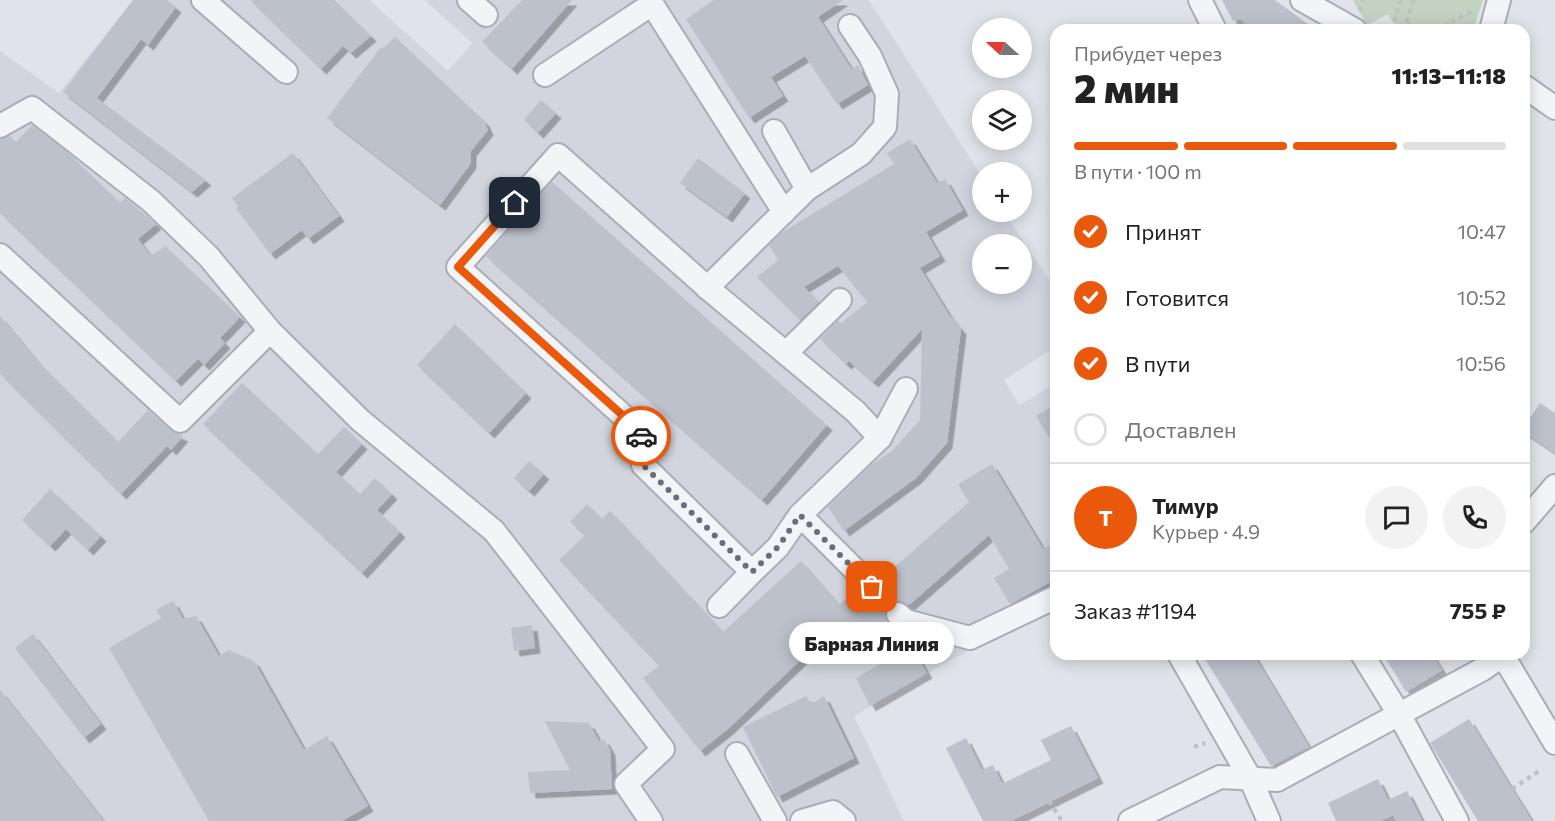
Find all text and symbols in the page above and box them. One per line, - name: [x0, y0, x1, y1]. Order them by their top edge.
- north arrow: [972, 18, 1032, 78]
- map controls: [972, 18, 1032, 294]
- text: Прибудет через: [1074, 41, 1222, 65]
- text: 11:13–11:18: [1392, 62, 1506, 89]
- text: 2 мин: [1074, 63, 1179, 111]
- button: layers: [972, 90, 1032, 150]
- text: В пути · 100 m: [1074, 159, 1202, 183]
- button: +: [972, 162, 1032, 222]
- pin: [489, 177, 540, 228]
- icon: home: [498, 186, 531, 219]
- icon: check: [1074, 215, 1107, 248]
- text: Принят: [1125, 218, 1201, 245]
- text: 10:47: [1458, 219, 1506, 243]
- button: −: [972, 234, 1032, 294]
- icon: check: [1074, 281, 1107, 314]
- text: Готовится: [1125, 284, 1229, 311]
- text: 10:52: [1457, 285, 1506, 309]
- icon: check: [1074, 347, 1107, 380]
- text: В пути: [1125, 350, 1190, 377]
- text: 10:56: [1456, 351, 1506, 375]
- courier: [611, 406, 671, 466]
- text: Доставлен: [1125, 416, 1237, 443]
- icon: car: [625, 420, 658, 453]
- button: chat: [1365, 486, 1428, 549]
- button: phone: [1443, 486, 1506, 549]
- text: Тимур: [1152, 492, 1219, 519]
- text: Т: [1098, 504, 1113, 531]
- text: Курьер · 4.9: [1152, 519, 1260, 543]
- pin: [846, 561, 897, 612]
- icon: bag: [855, 570, 888, 603]
- text: Заказ #1194: [1074, 597, 1196, 624]
- text: 755 ₽: [1450, 597, 1506, 624]
- callout: Барная Линия: [790, 623, 954, 665]
- text: Барная Линия: [804, 631, 939, 655]

